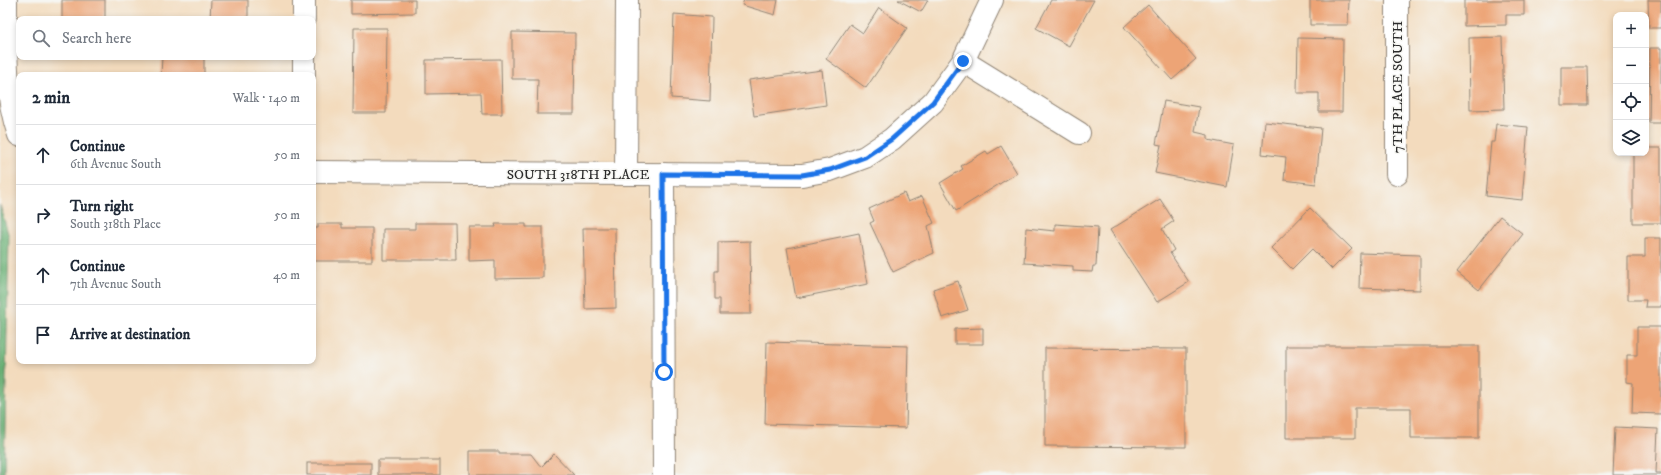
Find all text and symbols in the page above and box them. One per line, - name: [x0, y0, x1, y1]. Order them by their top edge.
- map controls: [1613, 12, 1649, 156]
- button: +: [1613, 12, 1649, 48]
- search box: [16, 16, 316, 60]
- street label: 7TH PLACE SOUTH: [1389, 20, 1407, 153]
- icon: search: [30, 27, 52, 49]
- text: Search here: [62, 29, 131, 48]
- button: −: [1613, 48, 1649, 84]
- route end: [954, 52, 972, 70]
- button: locate: [1613, 84, 1649, 120]
- text: 2 min: [32, 87, 70, 109]
- text: Walk · 140 m: [232, 90, 300, 106]
- button: layers: [1613, 120, 1649, 156]
- text: Continue: [70, 137, 125, 156]
- icon: ahead: [32, 144, 54, 166]
- text: 50 m: [274, 147, 300, 163]
- text: 6th Avenue South: [70, 156, 161, 172]
- street label: SOUTH 318TH PLACE: [507, 166, 649, 184]
- text: Turn right: [70, 197, 133, 216]
- icon: right: [32, 204, 54, 226]
- text: 50 m: [274, 207, 300, 223]
- text: South 318th Place: [70, 216, 161, 232]
- text: Continue: [70, 257, 125, 276]
- icon: ahead: [32, 264, 54, 286]
- text: 40 m: [273, 267, 300, 283]
- text: 7th Avenue South: [70, 276, 161, 292]
- icon: arrive: [32, 324, 54, 346]
- text: Arrive at destination: [70, 325, 190, 344]
- route start: [655, 363, 673, 381]

